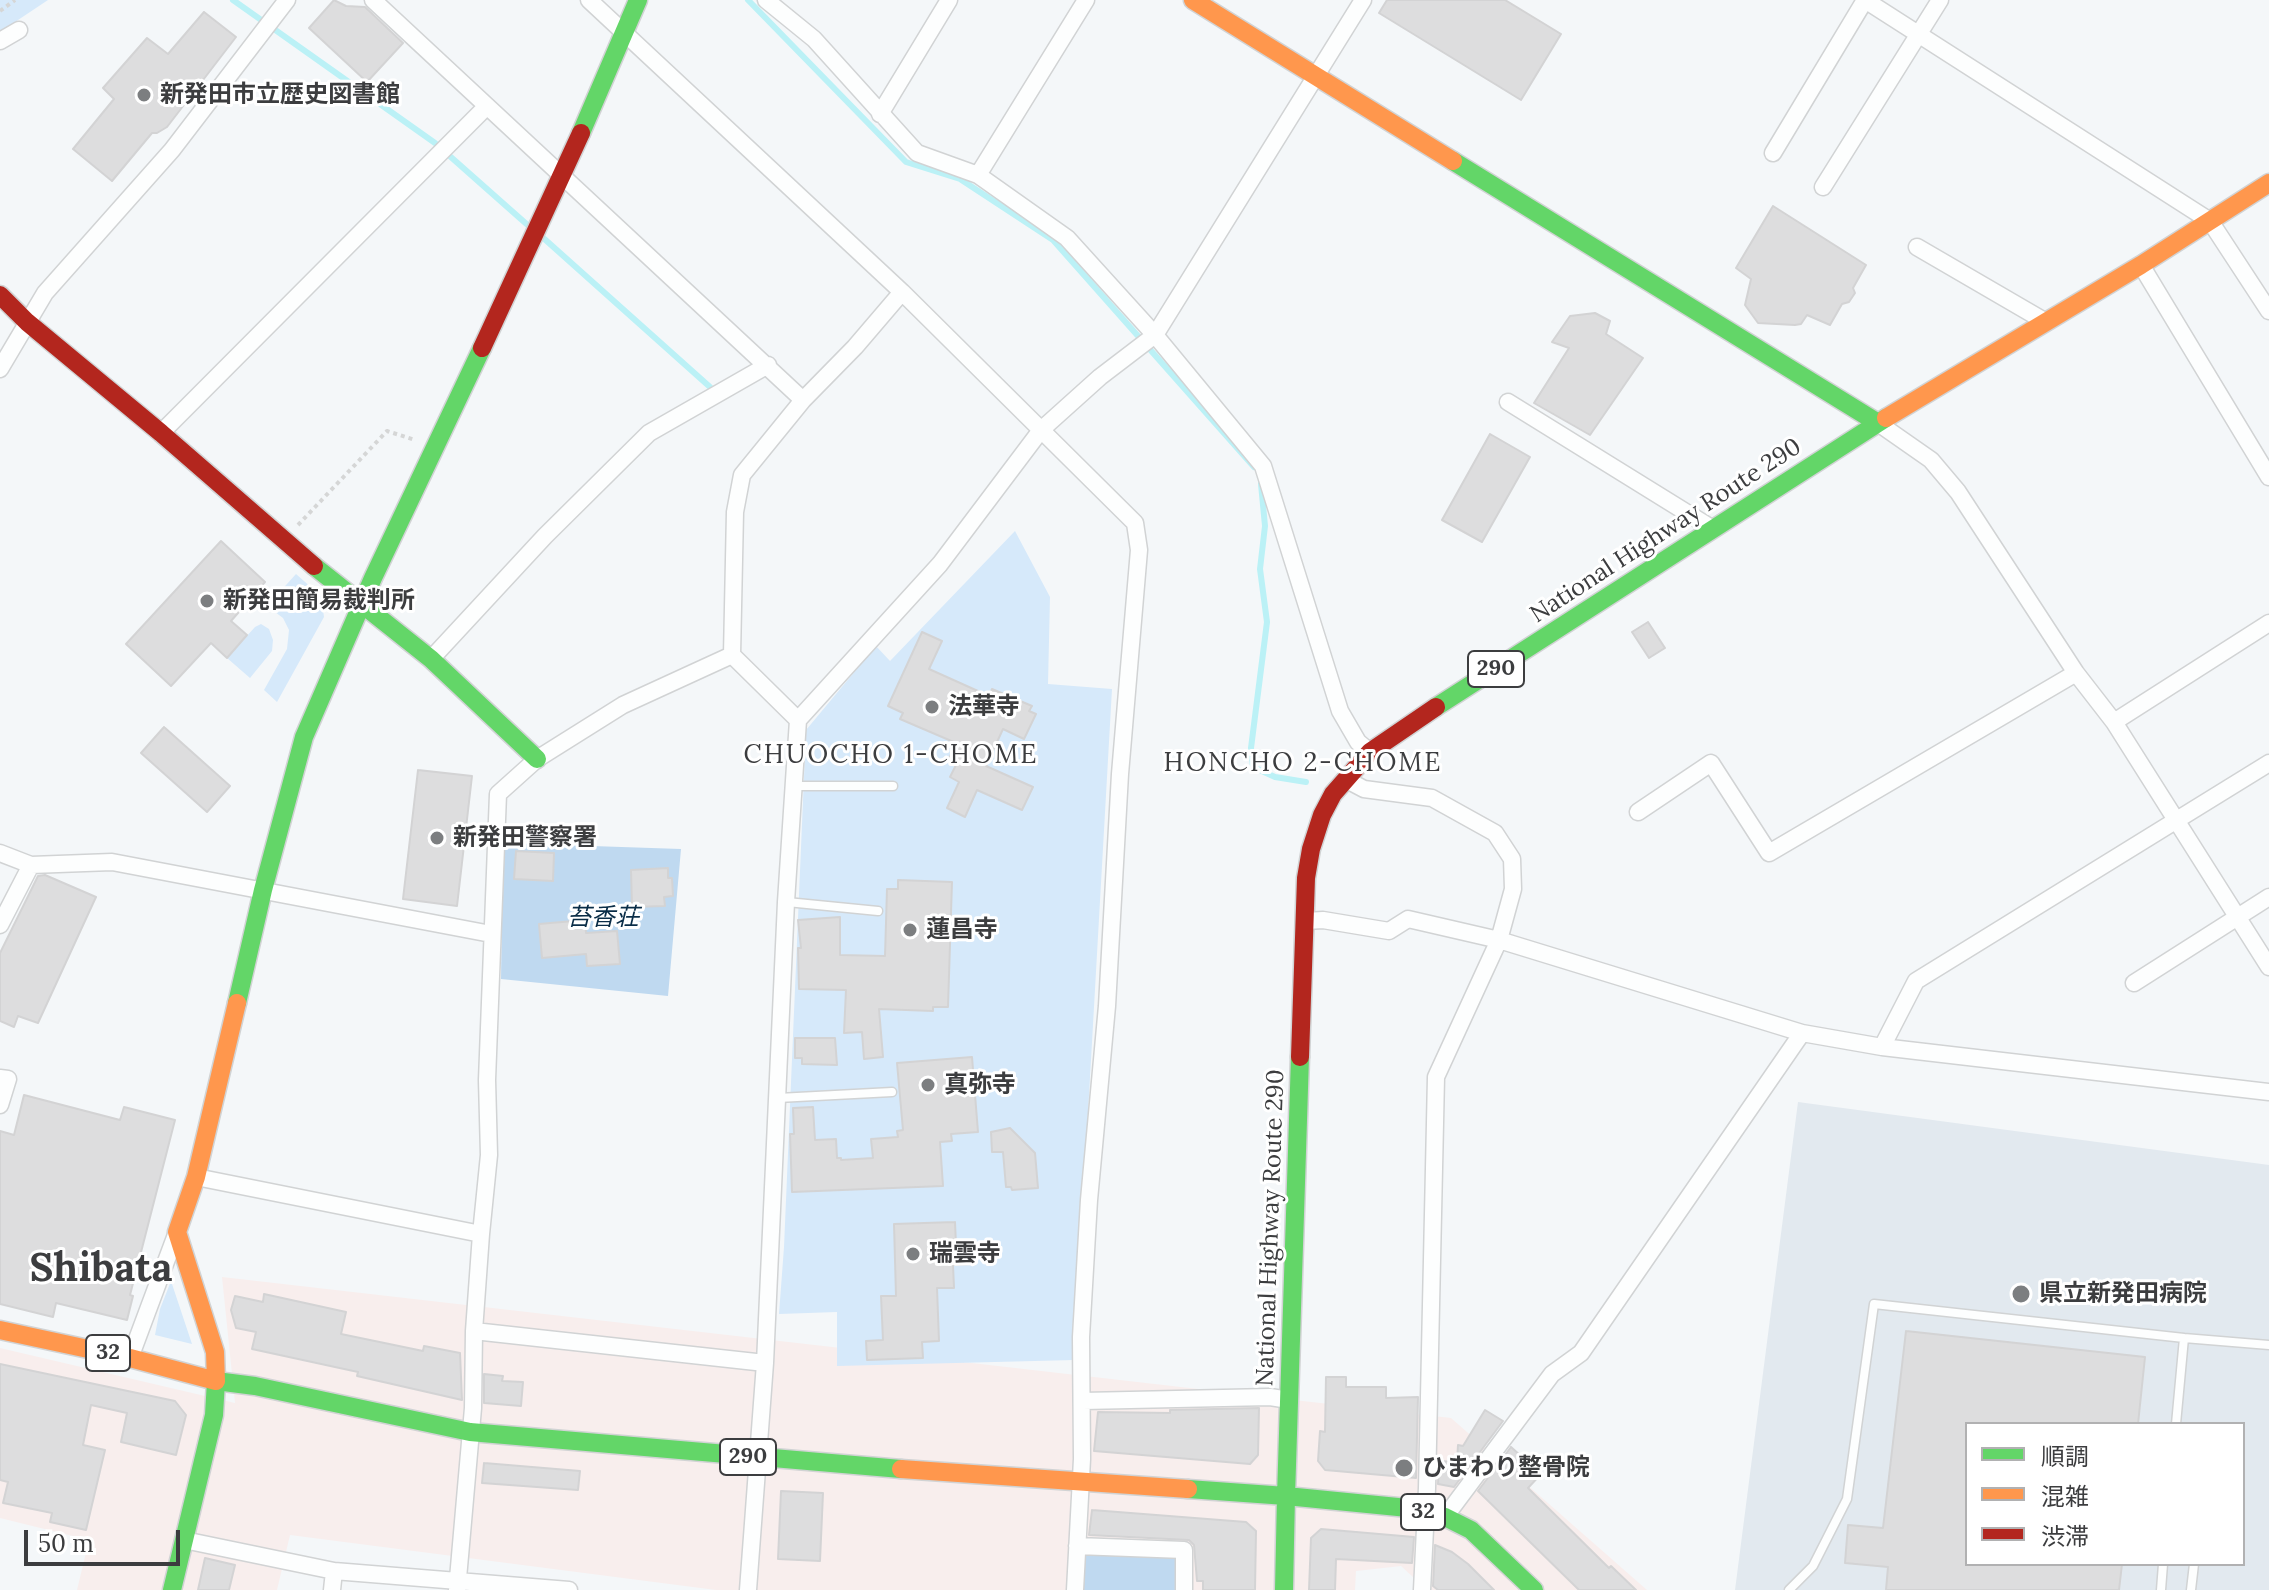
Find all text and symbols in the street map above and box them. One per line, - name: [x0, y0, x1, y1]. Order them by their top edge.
- place label: 新発田市立歴史図書館: [160, 81, 400, 109]
- marker: 新発田市立歴史図書館: [135, 86, 153, 104]
- street label: National Highway Route 290: [1525, 433, 1807, 629]
- place label: 新発田簡易裁判所: [223, 587, 415, 615]
- marker: 新発田簡易裁判所: [198, 592, 216, 610]
- road number: 290: [1468, 651, 1524, 687]
- place label: 法華寺: [948, 693, 1020, 721]
- marker: 法華寺: [923, 698, 941, 716]
- district label: CHUOCHO 1-CHOME: [744, 740, 1038, 772]
- district label: HONCHO 2-CHOME: [1164, 748, 1442, 780]
- place label: 新発田警察署: [453, 824, 597, 852]
- marker: 新発田警察署: [428, 829, 446, 847]
- park label: 苔香荘: [567, 904, 639, 932]
- place label: 蓮昌寺: [926, 916, 998, 944]
- marker: 蓮昌寺: [901, 921, 919, 939]
- street label: National Highway Route 290: [1251, 1069, 1291, 1387]
- place label: 真弥寺: [944, 1071, 1016, 1099]
- marker: 真弥寺: [919, 1076, 937, 1094]
- place label: 瑞雲寺: [929, 1240, 1001, 1268]
- marker: 瑞雲寺: [904, 1245, 922, 1263]
- district label: Shibata: [30, 1246, 172, 1294]
- place label: 県立新発田病院: [2039, 1280, 2207, 1308]
- marker: 県立新発田病院: [2010, 1283, 2032, 1305]
- road number: 32: [86, 1335, 130, 1371]
- legend: [1965, 1422, 2245, 1566]
- road number: 290: [720, 1439, 776, 1475]
- text: 順調: [2041, 1441, 2089, 1472]
- place label: ひまわり整骨院: [1422, 1454, 1590, 1482]
- marker: ひまわり整骨院: [1393, 1457, 1415, 1479]
- text: 混雑: [2041, 1481, 2089, 1512]
- road number: 32: [1401, 1494, 1445, 1530]
- scale bar: [28, 1514, 184, 1564]
- text: 渋滞: [2041, 1521, 2089, 1552]
- text: 50 m: [38, 1528, 94, 1559]

